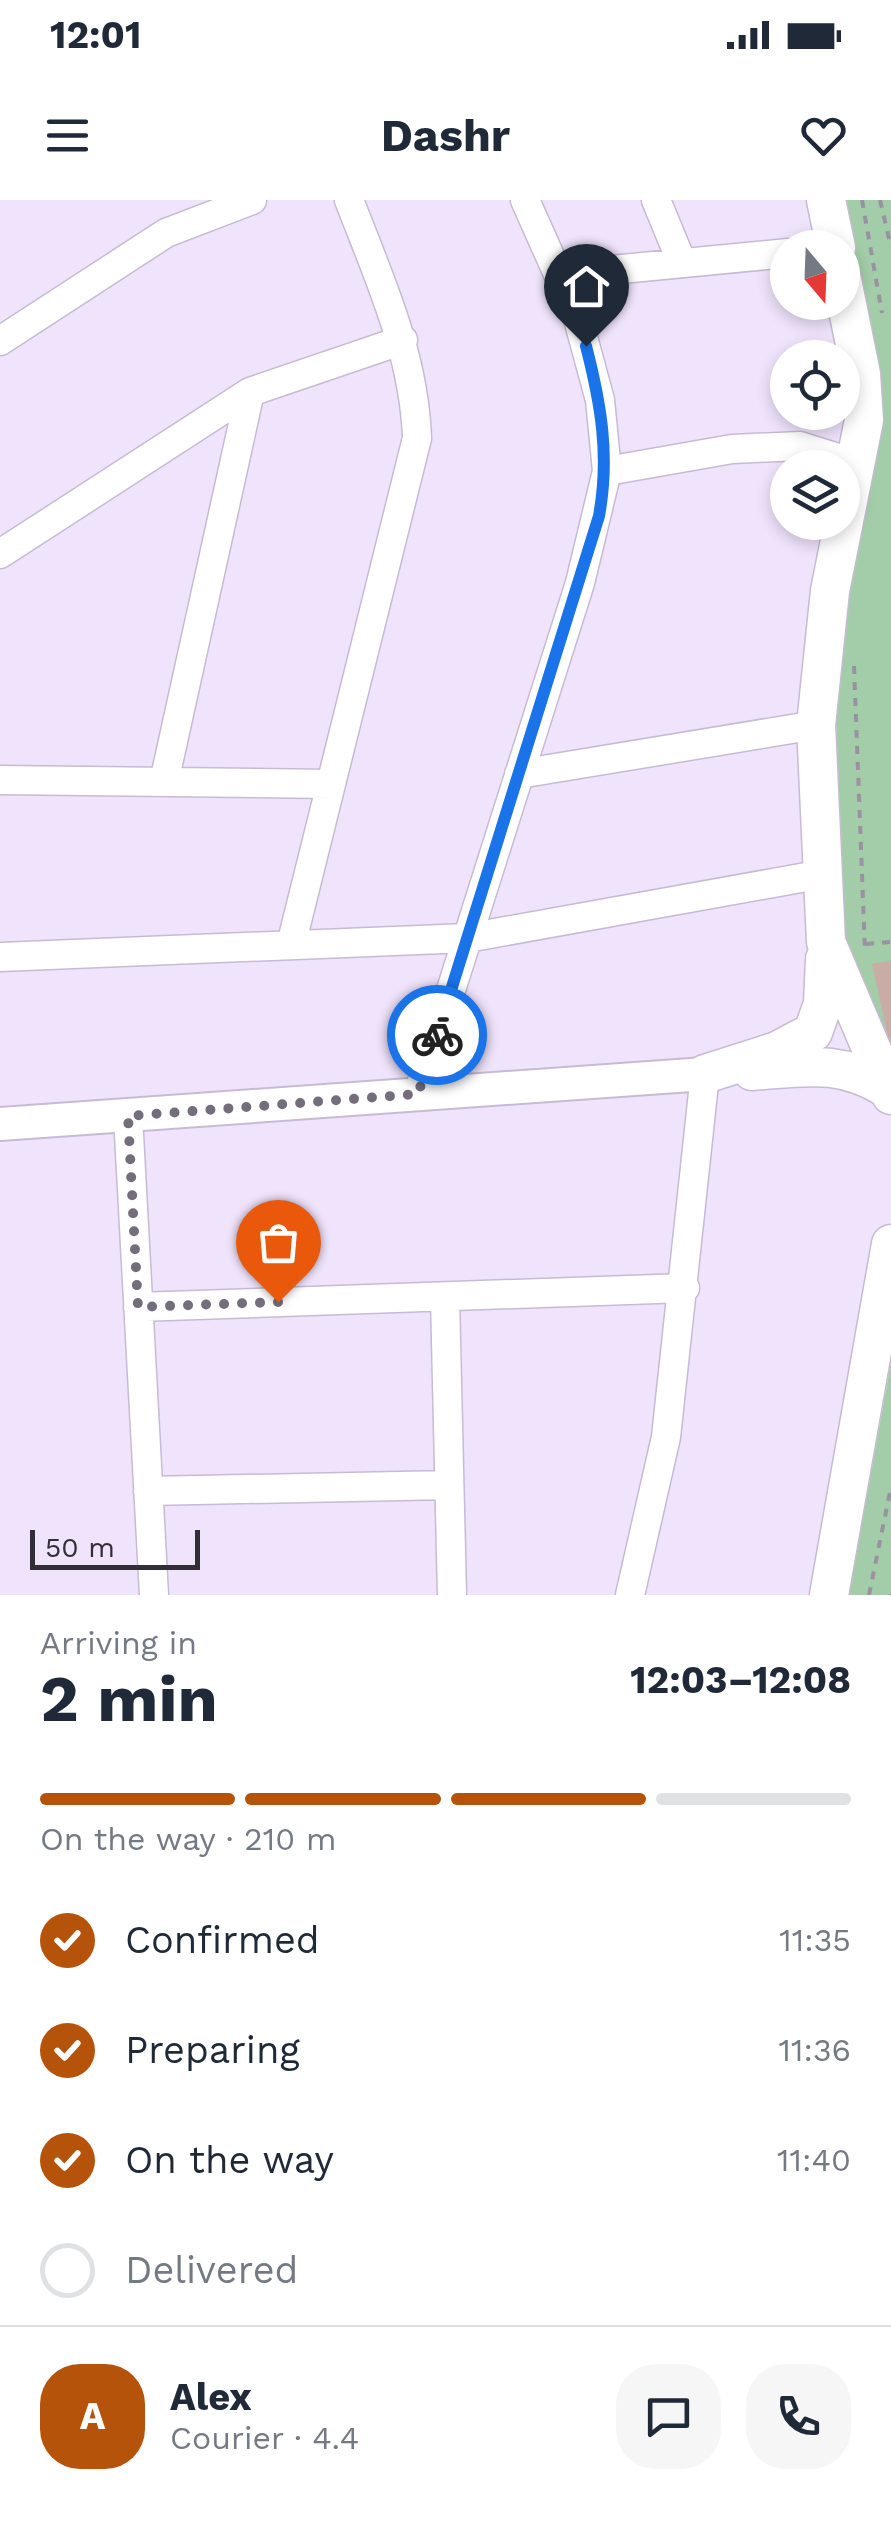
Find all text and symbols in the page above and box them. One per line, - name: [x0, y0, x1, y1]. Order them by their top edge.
- text: 12:01: [50, 13, 141, 57]
- icon: menu: [40, 108, 95, 163]
- icon: heart: [796, 108, 851, 163]
- text: Dashr: [381, 109, 510, 162]
- north arrow: [770, 230, 860, 320]
- map controls: [770, 230, 860, 540]
- pin: [544, 244, 629, 347]
- icon: home: [559, 259, 614, 314]
- button: locate: [770, 340, 860, 430]
- button: layers: [770, 450, 860, 540]
- courier: [387, 985, 487, 1085]
- icon: bike: [410, 1008, 465, 1063]
- pin: [236, 1200, 321, 1303]
- icon: bag: [251, 1215, 306, 1270]
- scale bar: [30, 1525, 200, 1570]
- text: 50 m: [45, 1531, 115, 1564]
- text: Arriving in: [40, 1624, 197, 1662]
- text: 12:03–12:08: [630, 1658, 851, 1702]
- text: 2 min: [40, 1661, 218, 1737]
- text: On the way · 210 m: [40, 1820, 337, 1858]
- icon: check: [40, 1913, 95, 1968]
- text: Confirmed: [125, 1918, 320, 1962]
- text: 11:35: [779, 1921, 851, 1959]
- icon: check: [40, 2023, 95, 2078]
- text: Preparing: [125, 2028, 300, 2072]
- text: 11:36: [778, 2031, 851, 2069]
- icon: check: [40, 2133, 95, 2188]
- text: On the way: [125, 2138, 334, 2182]
- text: 11:40: [777, 2141, 851, 2179]
- text: Delivered: [125, 2248, 298, 2292]
- button: chat: [616, 2364, 721, 2469]
- button: phone: [746, 2364, 851, 2469]
- text: Alex: [170, 2375, 252, 2419]
- text: A: [80, 2394, 105, 2438]
- text: Courier · 4.4: [170, 2419, 359, 2457]

